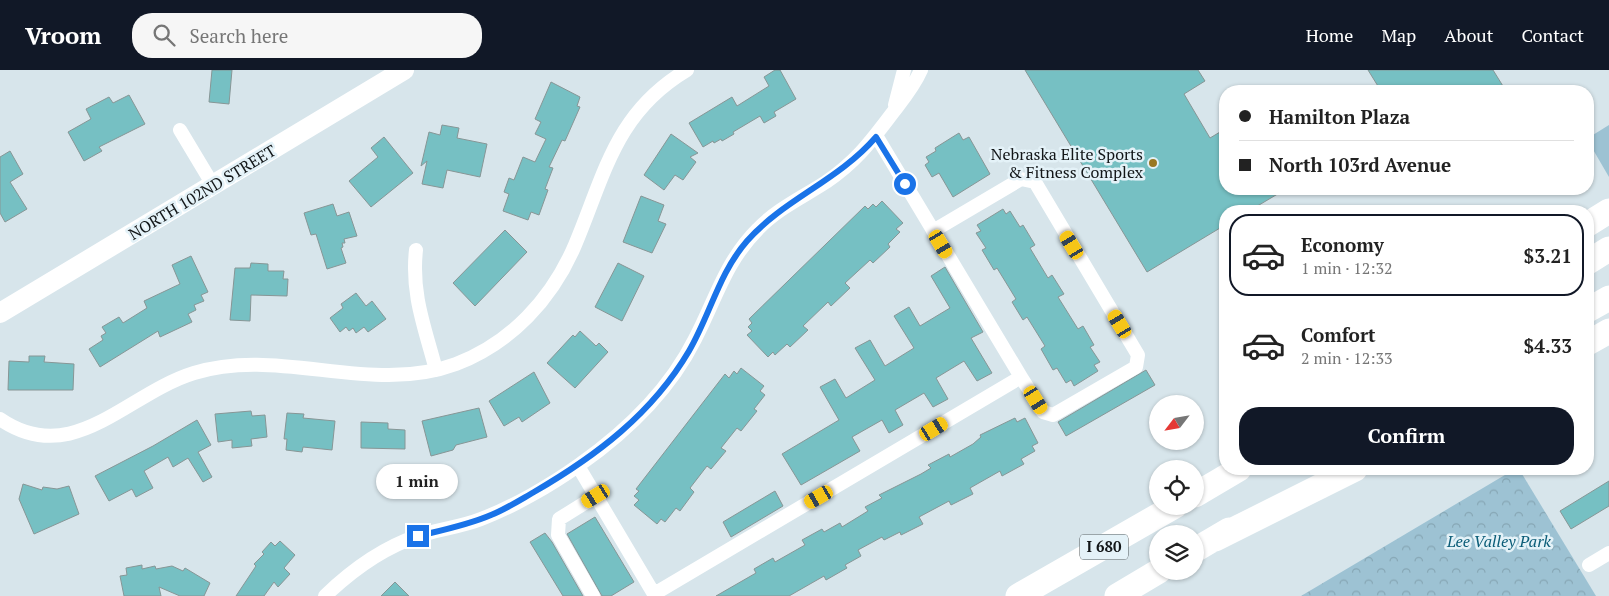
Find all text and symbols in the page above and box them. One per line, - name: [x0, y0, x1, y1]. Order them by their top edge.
- search box: [132, 13, 482, 58]
- text: Vroom: [25, 19, 102, 51]
- icon: search: [150, 21, 178, 49]
- text: Search here: [190, 23, 288, 48]
- text: Home: [1306, 23, 1353, 47]
- text: Map: [1381, 23, 1416, 47]
- text: About: [1444, 23, 1493, 47]
- text: Contact: [1521, 23, 1584, 47]
- text: Hamilton Plaza: [1269, 104, 1410, 129]
- street label: NORTH 102ND STREET: [124, 139, 280, 245]
- place label: Nebraska Elite Sports & Fitness Complex: [991, 143, 1144, 183]
- text: North 103rd Avenue: [1269, 152, 1451, 177]
- marker: Nebraska Elite Sports & Fitness Complex: [1147, 157, 1159, 169]
- route start: [894, 173, 916, 195]
- car: [926, 227, 955, 261]
- car: [1057, 228, 1086, 262]
- text: Economy: [1301, 232, 1384, 257]
- icon: car: [1241, 233, 1286, 278]
- text: $3.21: [1523, 243, 1572, 268]
- text: 1 min · 12:32: [1301, 257, 1393, 279]
- car: [1105, 307, 1134, 341]
- text: Comfort: [1301, 322, 1376, 347]
- icon: car: [1241, 323, 1286, 368]
- text: $4.33: [1523, 333, 1572, 358]
- text: 2 min · 12:33: [1301, 347, 1393, 369]
- car: [1021, 383, 1050, 417]
- north arrow: [1149, 395, 1204, 450]
- map controls: [1149, 395, 1204, 580]
- button: Confirm: [1239, 407, 1574, 465]
- car: [917, 415, 950, 443]
- button: locate: [1149, 460, 1204, 515]
- callout: 1 min: [377, 464, 459, 498]
- text: 1 min: [395, 470, 439, 492]
- car: [579, 482, 612, 510]
- car: [802, 483, 835, 511]
- route end: [407, 525, 429, 547]
- button: layers: [1149, 525, 1204, 580]
- park label: Lee Valley Park: [1446, 530, 1551, 552]
- road number: I 680: [1080, 534, 1128, 560]

